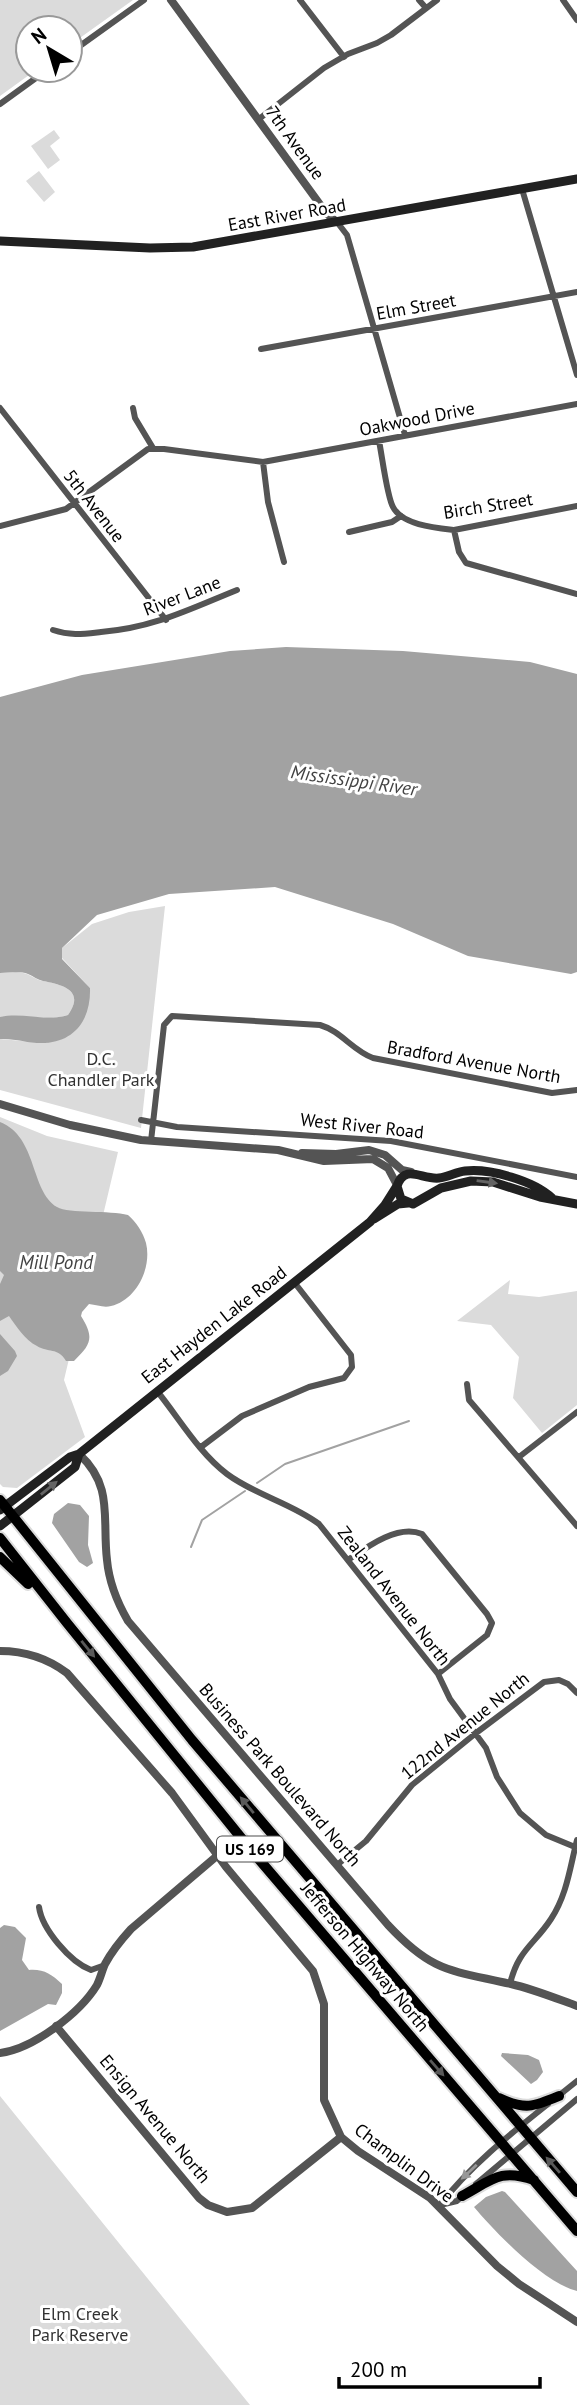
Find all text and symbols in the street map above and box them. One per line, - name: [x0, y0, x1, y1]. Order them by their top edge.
- north arrow: [14, 14, 84, 84]
- text: N: [26, 22, 51, 49]
- street label: 7th Avenue: [261, 101, 330, 184]
- street label: East River Road: [226, 193, 348, 236]
- street label: Elm Street: [374, 288, 457, 325]
- street label: Oakwood Drive: [357, 396, 477, 441]
- street label: 5th Avenue: [59, 465, 130, 547]
- street label: Birch Street: [442, 487, 534, 524]
- street label: River Lane: [140, 570, 224, 621]
- water label: Mississippi River: [289, 759, 420, 801]
- street label: Bradford Avenue North: [385, 1035, 563, 1088]
- park label: D.C. Chandler Park: [47, 1047, 155, 1091]
- street label: West River Road: [299, 1108, 425, 1143]
- one-way arrow: [476, 1177, 498, 1188]
- water label: Mill Pond: [19, 1250, 94, 1274]
- street label: East Hayden Lake Road: [136, 1261, 291, 1389]
- one-way arrow: [40, 1480, 58, 1495]
- street label: Zealand Avenue North: [333, 1522, 456, 1670]
- one-way arrow: [80, 1640, 95, 1657]
- street label: 122nd Avenue North: [396, 1667, 534, 1784]
- street label: Business Park Boulevard North: [194, 1678, 366, 1871]
- one-way arrow: [240, 1797, 255, 1814]
- road number: US 169: [217, 1837, 283, 1862]
- street label: Jefferson Highway North: [295, 1876, 435, 2036]
- street label: Ensign Avenue North: [95, 2050, 216, 2188]
- one-way arrow: [429, 2060, 444, 2077]
- street label: Champlin Drive: [350, 2118, 459, 2207]
- one-way arrow: [546, 2156, 561, 2173]
- one-way arrow: [461, 2164, 478, 2180]
- park label: Elm Creek Park Reserve: [32, 2302, 128, 2346]
- scale bar: [339, 2346, 540, 2390]
- text: 200 m: [350, 2356, 407, 2383]

